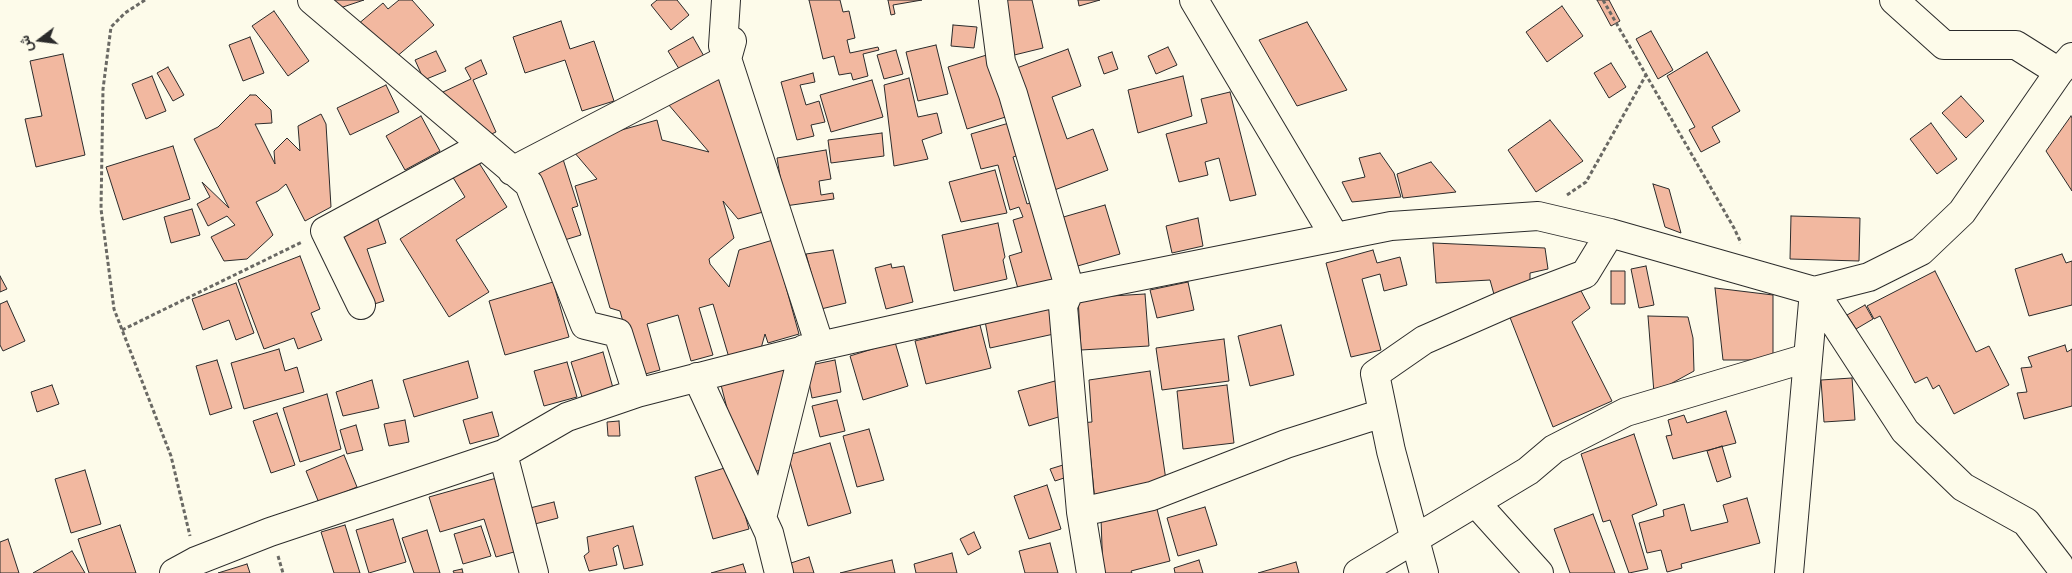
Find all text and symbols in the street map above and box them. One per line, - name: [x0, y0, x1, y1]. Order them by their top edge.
- north arrow: [15, 15, 65, 65]
- text: ش: [15, 34, 35, 54]

